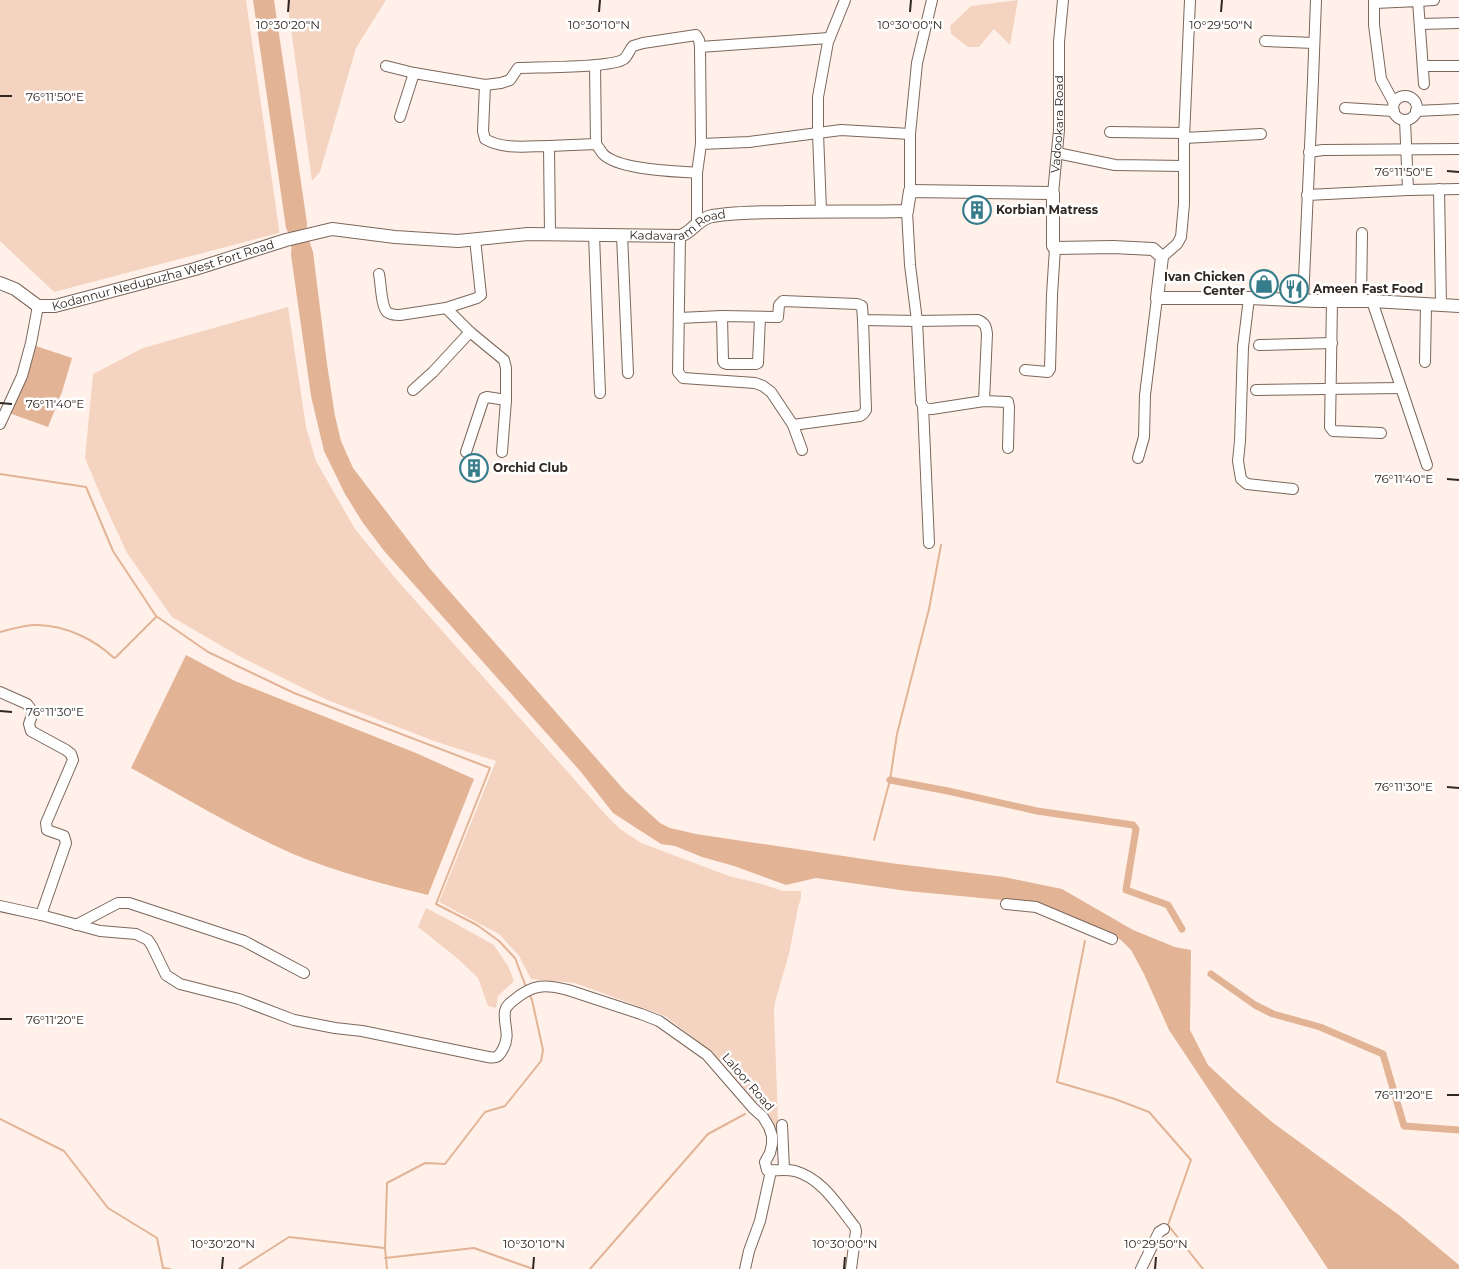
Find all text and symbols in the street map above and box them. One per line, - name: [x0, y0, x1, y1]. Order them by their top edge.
- text: 10°30'20"N: [256, 17, 320, 32]
- text: 10°30'10"N: [568, 17, 630, 32]
- text: 10°30'00"N: [877, 17, 943, 32]
- text: 10°29'50"N: [1189, 17, 1253, 32]
- street label: Vadookara Road: [1047, 75, 1066, 174]
- text: 76°11'50"E: [26, 89, 84, 104]
- text: 76°11'50"E: [1375, 164, 1433, 179]
- building icon: Korbian Matress: [962, 195, 992, 225]
- place label: Korbian Matress: [996, 202, 1099, 217]
- street label: Kadavaram Road: [629, 206, 727, 243]
- street label: Kodannur Nedupuzha West Fort Road: [50, 236, 276, 314]
- place label: Ivan Chicken Center: [1164, 269, 1245, 298]
- shop icon: Ivan Chicken Center: [1249, 269, 1279, 299]
- restaurant icon: Ameen Fast Food: [1279, 274, 1309, 304]
- place label: Ameen Fast Food: [1312, 281, 1423, 296]
- text: 76°11'40"E: [26, 396, 84, 411]
- building icon: Orchid Club: [459, 453, 489, 483]
- place label: Orchid Club: [493, 460, 568, 475]
- text: 76°11'40"E: [1375, 471, 1433, 486]
- text: 76°11'30"E: [26, 704, 84, 719]
- text: 76°11'30"E: [1375, 779, 1433, 794]
- text: 76°11'20"E: [26, 1012, 84, 1027]
- street label: Laloor Road: [719, 1050, 778, 1114]
- text: 76°11'20"E: [1375, 1087, 1433, 1102]
- text: 10°30'20"N: [191, 1236, 255, 1251]
- text: 10°30'10"N: [503, 1236, 565, 1251]
- text: 10°30'00"N: [812, 1236, 878, 1251]
- text: 10°29'50"N: [1124, 1236, 1188, 1251]

